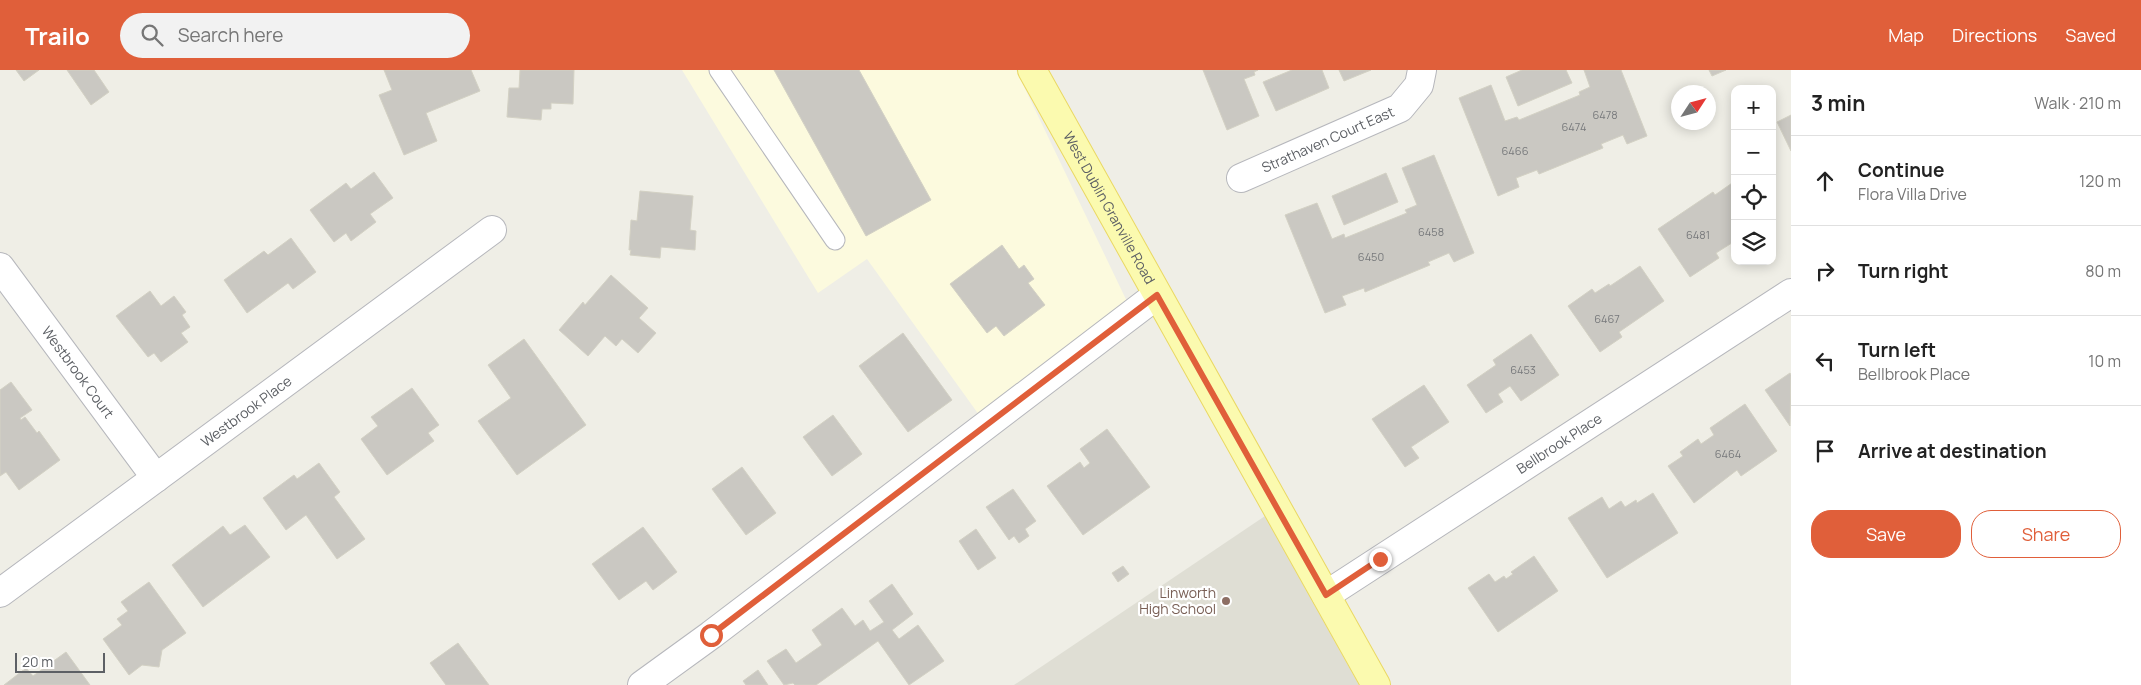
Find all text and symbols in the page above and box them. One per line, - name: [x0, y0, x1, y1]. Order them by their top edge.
- search box: [120, 13, 470, 58]
- text: Trailo: [25, 19, 90, 52]
- icon: search: [138, 21, 166, 49]
- text: Search here: [178, 22, 283, 48]
- text: Map: [1888, 23, 1924, 47]
- text: Directions: [1952, 23, 2037, 47]
- text: Saved: [2065, 23, 2116, 47]
- north arrow: [1671, 85, 1716, 130]
- map controls: [1731, 85, 1776, 265]
- button: +: [1731, 85, 1776, 130]
- text: 3 min: [1811, 89, 1865, 117]
- text: Walk · 210 m: [2034, 92, 2121, 114]
- street label: Strathaven Court East: [1258, 102, 1397, 177]
- house number: 6478: [1592, 107, 1618, 122]
- house number: 6474: [1562, 119, 1586, 134]
- street label: West Dublin Granville Road: [1059, 128, 1160, 287]
- button: −: [1731, 130, 1776, 175]
- house number: 6466: [1502, 143, 1529, 158]
- text: Continue: [1858, 157, 1944, 183]
- icon: ahead: [1811, 167, 1839, 195]
- text: 120 m: [2079, 170, 2121, 192]
- button: locate: [1731, 175, 1776, 220]
- text: Flora Villa Drive: [1858, 183, 1967, 205]
- button: layers: [1731, 220, 1776, 265]
- house number: 6458: [1418, 224, 1444, 239]
- house number: 6481: [1686, 227, 1710, 242]
- house number: 6450: [1358, 249, 1384, 264]
- icon: right: [1811, 257, 1839, 285]
- text: Turn right: [1858, 258, 1948, 284]
- text: 80 m: [2085, 260, 2121, 282]
- house number: 6467: [1594, 311, 1620, 326]
- street label: Westbrook Court: [38, 322, 119, 422]
- text: Turn left: [1858, 337, 1936, 363]
- icon: left: [1811, 347, 1839, 375]
- text: 10 m: [2088, 350, 2121, 372]
- house number: 6453: [1510, 362, 1536, 377]
- text: Bellbrook Place: [1858, 363, 1970, 385]
- street label: Westbrook Place: [197, 371, 295, 451]
- street label: Bellbrook Place: [1513, 408, 1605, 478]
- icon: arrive: [1811, 437, 1839, 465]
- text: Arrive at destination: [1858, 438, 2047, 464]
- house number: 6464: [1715, 446, 1741, 461]
- button: Save: [1811, 510, 1961, 558]
- button: Share: [1971, 510, 2121, 558]
- route end: [1369, 548, 1392, 571]
- place label: Linworth High School: [1139, 583, 1216, 618]
- marker: Linworth High School: [1220, 595, 1232, 607]
- route start: [700, 624, 723, 647]
- scale bar: [15, 650, 105, 673]
- text: 20 m: [22, 652, 53, 671]

